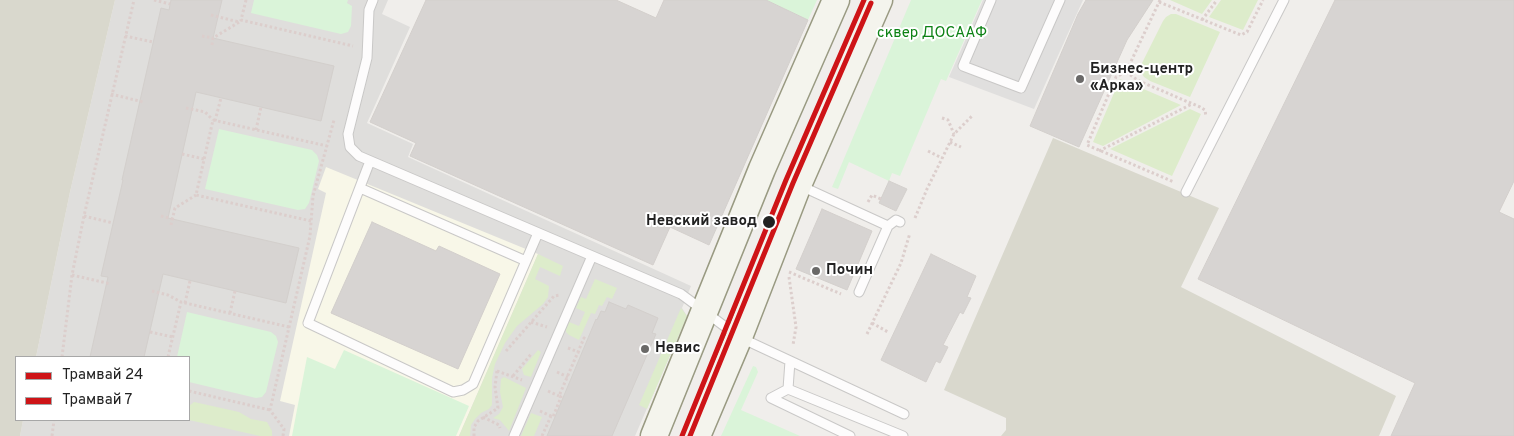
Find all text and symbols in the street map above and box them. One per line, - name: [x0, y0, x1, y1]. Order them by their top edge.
- park label: сквер ДОСААФ: [877, 25, 987, 43]
- place label: Бизнес-центр «Арка»: [1090, 61, 1193, 96]
- marker: Бизнес-центр «Арка»: [1074, 73, 1086, 85]
- place label: Невский завод: [646, 213, 757, 231]
- marker: Невский завод: [761, 214, 777, 230]
- place label: Почин: [826, 262, 873, 280]
- marker: Почин: [810, 265, 822, 277]
- place label: Невис: [655, 340, 701, 358]
- marker: Невис: [639, 343, 651, 355]
- legend: [15, 356, 190, 421]
- text: Трамвай 24: [62, 366, 143, 385]
- text: Трамвай 7: [62, 391, 132, 410]

